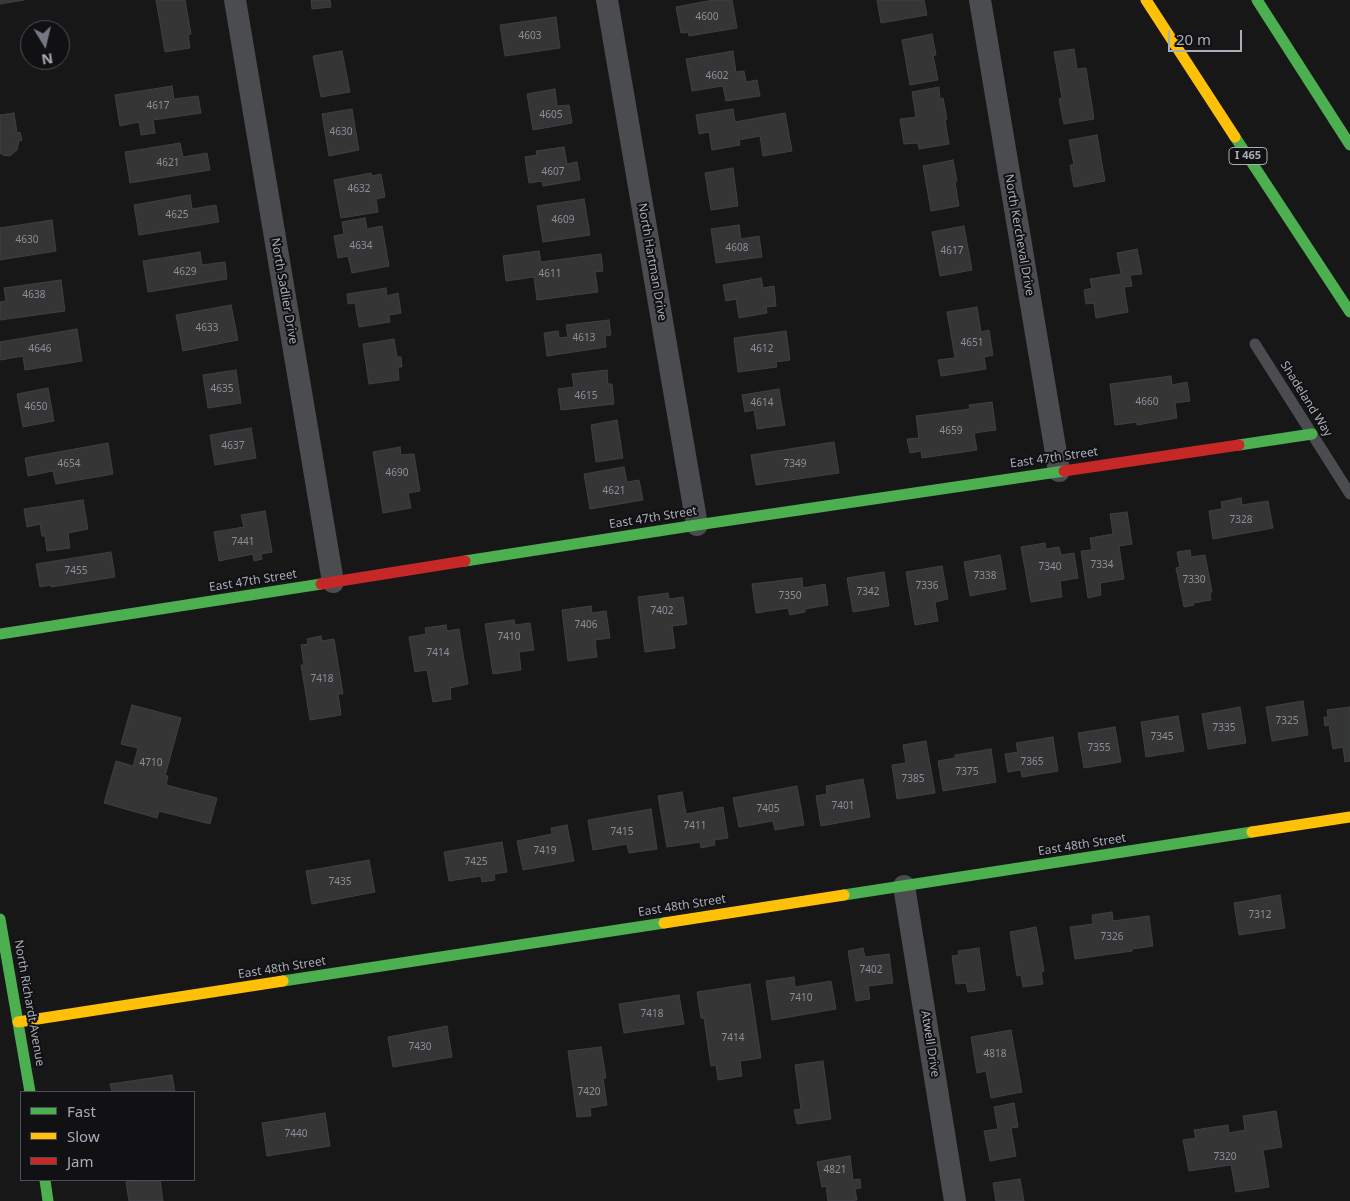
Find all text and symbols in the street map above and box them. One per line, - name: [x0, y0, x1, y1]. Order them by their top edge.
- house number: 4600: [696, 11, 718, 23]
- north arrow: [20, 20, 70, 70]
- scale bar: [1170, 20, 1244, 52]
- text: 20 m: [1176, 29, 1211, 49]
- house number: 4603: [519, 30, 541, 42]
- text: N: [40, 49, 54, 70]
- house number: 4602: [706, 70, 728, 82]
- house number: 4617: [147, 100, 169, 112]
- house number: 4605: [540, 109, 562, 121]
- house number: 4630: [330, 126, 352, 138]
- road number: I 465: [1229, 148, 1267, 164]
- house number: 4621: [157, 157, 179, 169]
- house number: 4607: [542, 166, 564, 178]
- street label: North Kercheval Drive: [1001, 173, 1037, 297]
- house number: 4632: [348, 183, 370, 195]
- street label: North Hartman Drive: [635, 202, 669, 322]
- house number: 4625: [166, 209, 188, 221]
- house number: 4609: [552, 214, 574, 226]
- house number: 4630: [16, 234, 38, 246]
- street label: North Sadlier Drive: [268, 237, 300, 345]
- house number: 4634: [350, 240, 372, 252]
- house number: 4608: [726, 242, 748, 254]
- house number: 4617: [941, 245, 963, 257]
- house number: 4629: [174, 266, 196, 278]
- house number: 4611: [539, 268, 561, 280]
- house number: 4638: [23, 289, 45, 301]
- house number: 4633: [196, 322, 218, 334]
- house number: 4613: [573, 332, 595, 344]
- house number: 4651: [961, 337, 983, 349]
- house number: 4646: [29, 343, 51, 355]
- house number: 4612: [751, 343, 773, 355]
- street label: Shadeland Way: [1277, 359, 1335, 439]
- house number: 4635: [211, 383, 233, 395]
- house number: 4615: [575, 390, 597, 402]
- house number: 4660: [1136, 396, 1158, 408]
- house number: 4614: [751, 397, 773, 409]
- house number: 4650: [25, 401, 47, 413]
- house number: 4659: [940, 425, 962, 437]
- house number: 4637: [222, 440, 244, 452]
- street label: East 47th Street: [1009, 445, 1099, 471]
- house number: 4654: [58, 458, 80, 470]
- house number: 7349: [784, 458, 806, 470]
- house number: 4690: [386, 467, 408, 479]
- house number: 4621: [603, 485, 625, 497]
- street label: East 47th Street: [608, 504, 698, 532]
- house number: 7328: [1230, 514, 1252, 526]
- house number: 7441: [232, 536, 254, 548]
- house number: 7334: [1091, 559, 1113, 571]
- house number: 7340: [1039, 561, 1061, 573]
- house number: 7455: [65, 565, 87, 577]
- street label: East 47th Street: [208, 567, 298, 595]
- house number: 7338: [974, 570, 996, 582]
- house number: 7330: [1183, 574, 1205, 586]
- house number: 7336: [916, 580, 938, 592]
- house number: 7342: [857, 586, 879, 598]
- house number: 7350: [779, 590, 801, 602]
- house number: 7402: [651, 605, 673, 617]
- house number: 7406: [575, 619, 597, 631]
- house number: 7410: [498, 631, 520, 643]
- house number: 7414: [427, 647, 449, 659]
- house number: 7418: [311, 673, 333, 685]
- house number: 7325: [1276, 715, 1298, 727]
- house number: 7335: [1213, 722, 1235, 734]
- house number: 7345: [1151, 731, 1173, 743]
- house number: 7355: [1088, 742, 1110, 754]
- house number: 7365: [1021, 756, 1043, 768]
- house number: 4710: [140, 757, 162, 769]
- house number: 7375: [956, 766, 978, 778]
- house number: 7385: [902, 773, 924, 785]
- house number: 7401: [832, 800, 854, 812]
- house number: 7405: [757, 803, 779, 815]
- house number: 7411: [684, 820, 706, 832]
- house number: 7415: [611, 826, 633, 838]
- street label: East 48th Street: [1037, 831, 1127, 859]
- house number: 7419: [534, 845, 556, 857]
- house number: 7425: [465, 856, 487, 868]
- house number: 7435: [329, 876, 351, 888]
- street label: East 48th Street: [637, 892, 727, 920]
- house number: 7312: [1249, 909, 1271, 921]
- house number: 7326: [1101, 931, 1123, 943]
- street label: North Richardt Avenue: [11, 939, 47, 1067]
- street label: East 48th Street: [237, 954, 327, 982]
- house number: 7402: [860, 964, 882, 976]
- house number: 7410: [790, 992, 812, 1004]
- house number: 7418: [641, 1008, 663, 1020]
- street label: Atwell Drive: [918, 1010, 942, 1078]
- house number: 7414: [722, 1032, 744, 1044]
- house number: 7430: [409, 1041, 431, 1053]
- house number: 4818: [984, 1048, 1006, 1060]
- house number: 7420: [578, 1086, 600, 1098]
- legend: [20, 1091, 195, 1181]
- text: Fast: [67, 1101, 96, 1121]
- text: Slow: [67, 1126, 100, 1146]
- house number: 7440: [285, 1128, 307, 1140]
- text: Jam: [67, 1151, 94, 1171]
- house number: 7320: [1214, 1151, 1236, 1163]
- house number: 4821: [824, 1164, 846, 1176]

